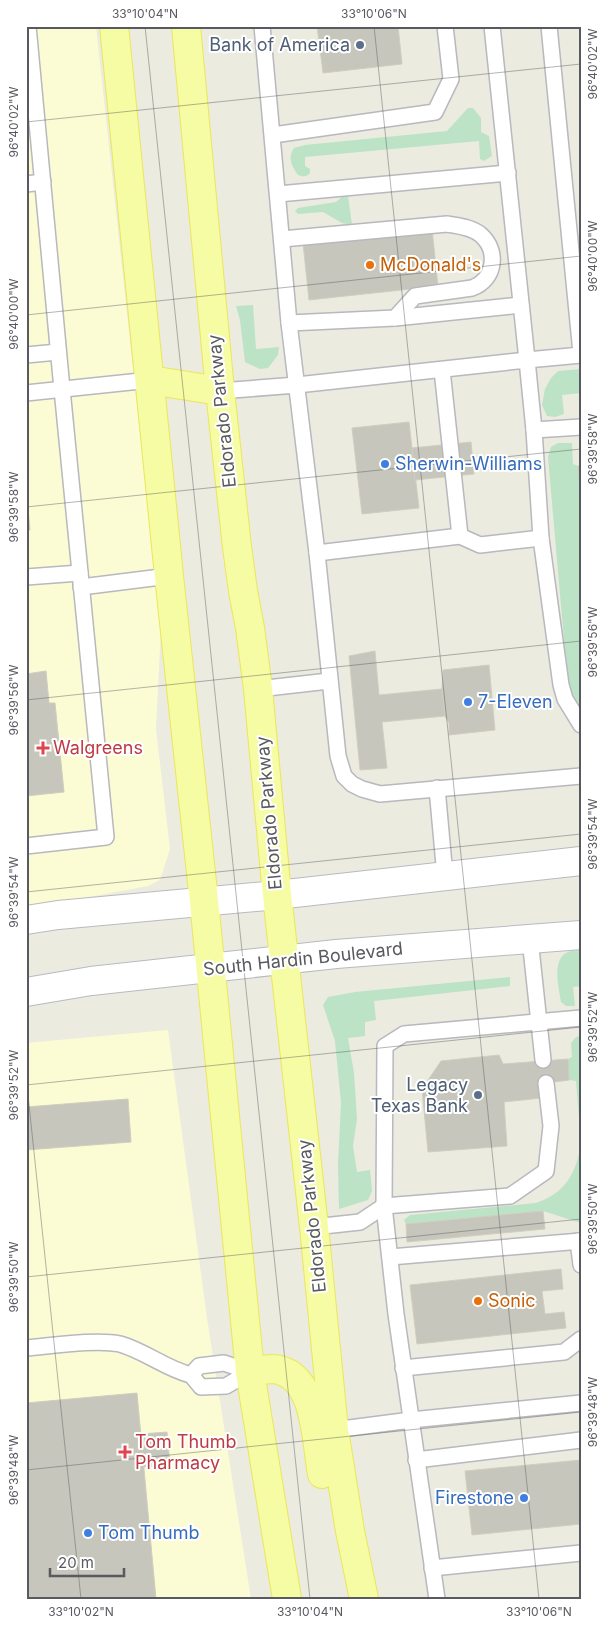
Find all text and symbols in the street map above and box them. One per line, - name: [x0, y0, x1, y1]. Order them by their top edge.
- text: 33°10'04"N: [112, 6, 178, 21]
- text: 33°10'06"N: [341, 6, 407, 21]
- text: 96°40'02"W: [585, 28, 600, 100]
- place label: Bank of America: [209, 34, 350, 55]
- marker: Bank of America: [354, 39, 366, 51]
- text: 96°40'02"W: [6, 86, 21, 158]
- text: 96°40'00"W: [585, 220, 600, 292]
- place label: McDonald's: [380, 254, 481, 275]
- marker: McDonald's: [364, 259, 376, 271]
- text: 96°40'00"W: [6, 278, 21, 350]
- street label: Eldorado Parkway: [203, 333, 240, 489]
- text: 96°39'58"W: [585, 413, 600, 484]
- place label: Sherwin-Williams: [395, 453, 542, 474]
- marker: Sherwin-Williams: [379, 458, 391, 470]
- text: 96°39'58"W: [6, 471, 21, 542]
- text: 96°39'56"W: [585, 606, 600, 677]
- text: 96°39'56"W: [6, 664, 21, 735]
- place label: 7-Eleven: [478, 691, 553, 712]
- marker: 7-Eleven: [462, 696, 474, 708]
- street label: Eldorado Parkway: [251, 735, 286, 891]
- place label: Walgreens: [53, 737, 143, 758]
- marker: Walgreens: [37, 742, 49, 754]
- text: 96°39'54"W: [585, 798, 600, 870]
- text: 96°39'54"W: [6, 856, 21, 928]
- street label: South Hardin Boulevard: [202, 938, 404, 979]
- text: 96°39'52"W: [585, 991, 600, 1062]
- text: 96°39'52"W: [6, 1049, 21, 1120]
- place label: Legacy Texas Bank: [371, 1074, 468, 1116]
- marker: Legacy Texas Bank: [472, 1089, 484, 1101]
- street label: Eldorado Parkway: [293, 1138, 330, 1294]
- text: 96°39'50"W: [585, 1183, 600, 1255]
- text: 96°39'50"W: [6, 1241, 21, 1313]
- place label: Sonic: [488, 1290, 536, 1311]
- marker: Sonic: [472, 1295, 484, 1307]
- text: 96°39'48"W: [585, 1377, 600, 1447]
- place label: Tom Thumb Pharmacy: [135, 1431, 237, 1473]
- text: 96°39'48"W: [6, 1435, 21, 1505]
- marker: Tom Thumb Pharmacy: [119, 1446, 131, 1458]
- place label: Firestone: [435, 1487, 514, 1508]
- marker: Firestone: [518, 1492, 530, 1504]
- place label: Tom Thumb: [98, 1522, 200, 1543]
- marker: Tom Thumb: [82, 1527, 94, 1539]
- scale bar: [50, 1545, 124, 1577]
- text: 20 m: [58, 1553, 94, 1572]
- text: 33°10'02"N: [48, 1604, 114, 1619]
- text: 33°10'04"N: [277, 1604, 343, 1619]
- text: 33°10'06"N: [506, 1604, 572, 1619]

